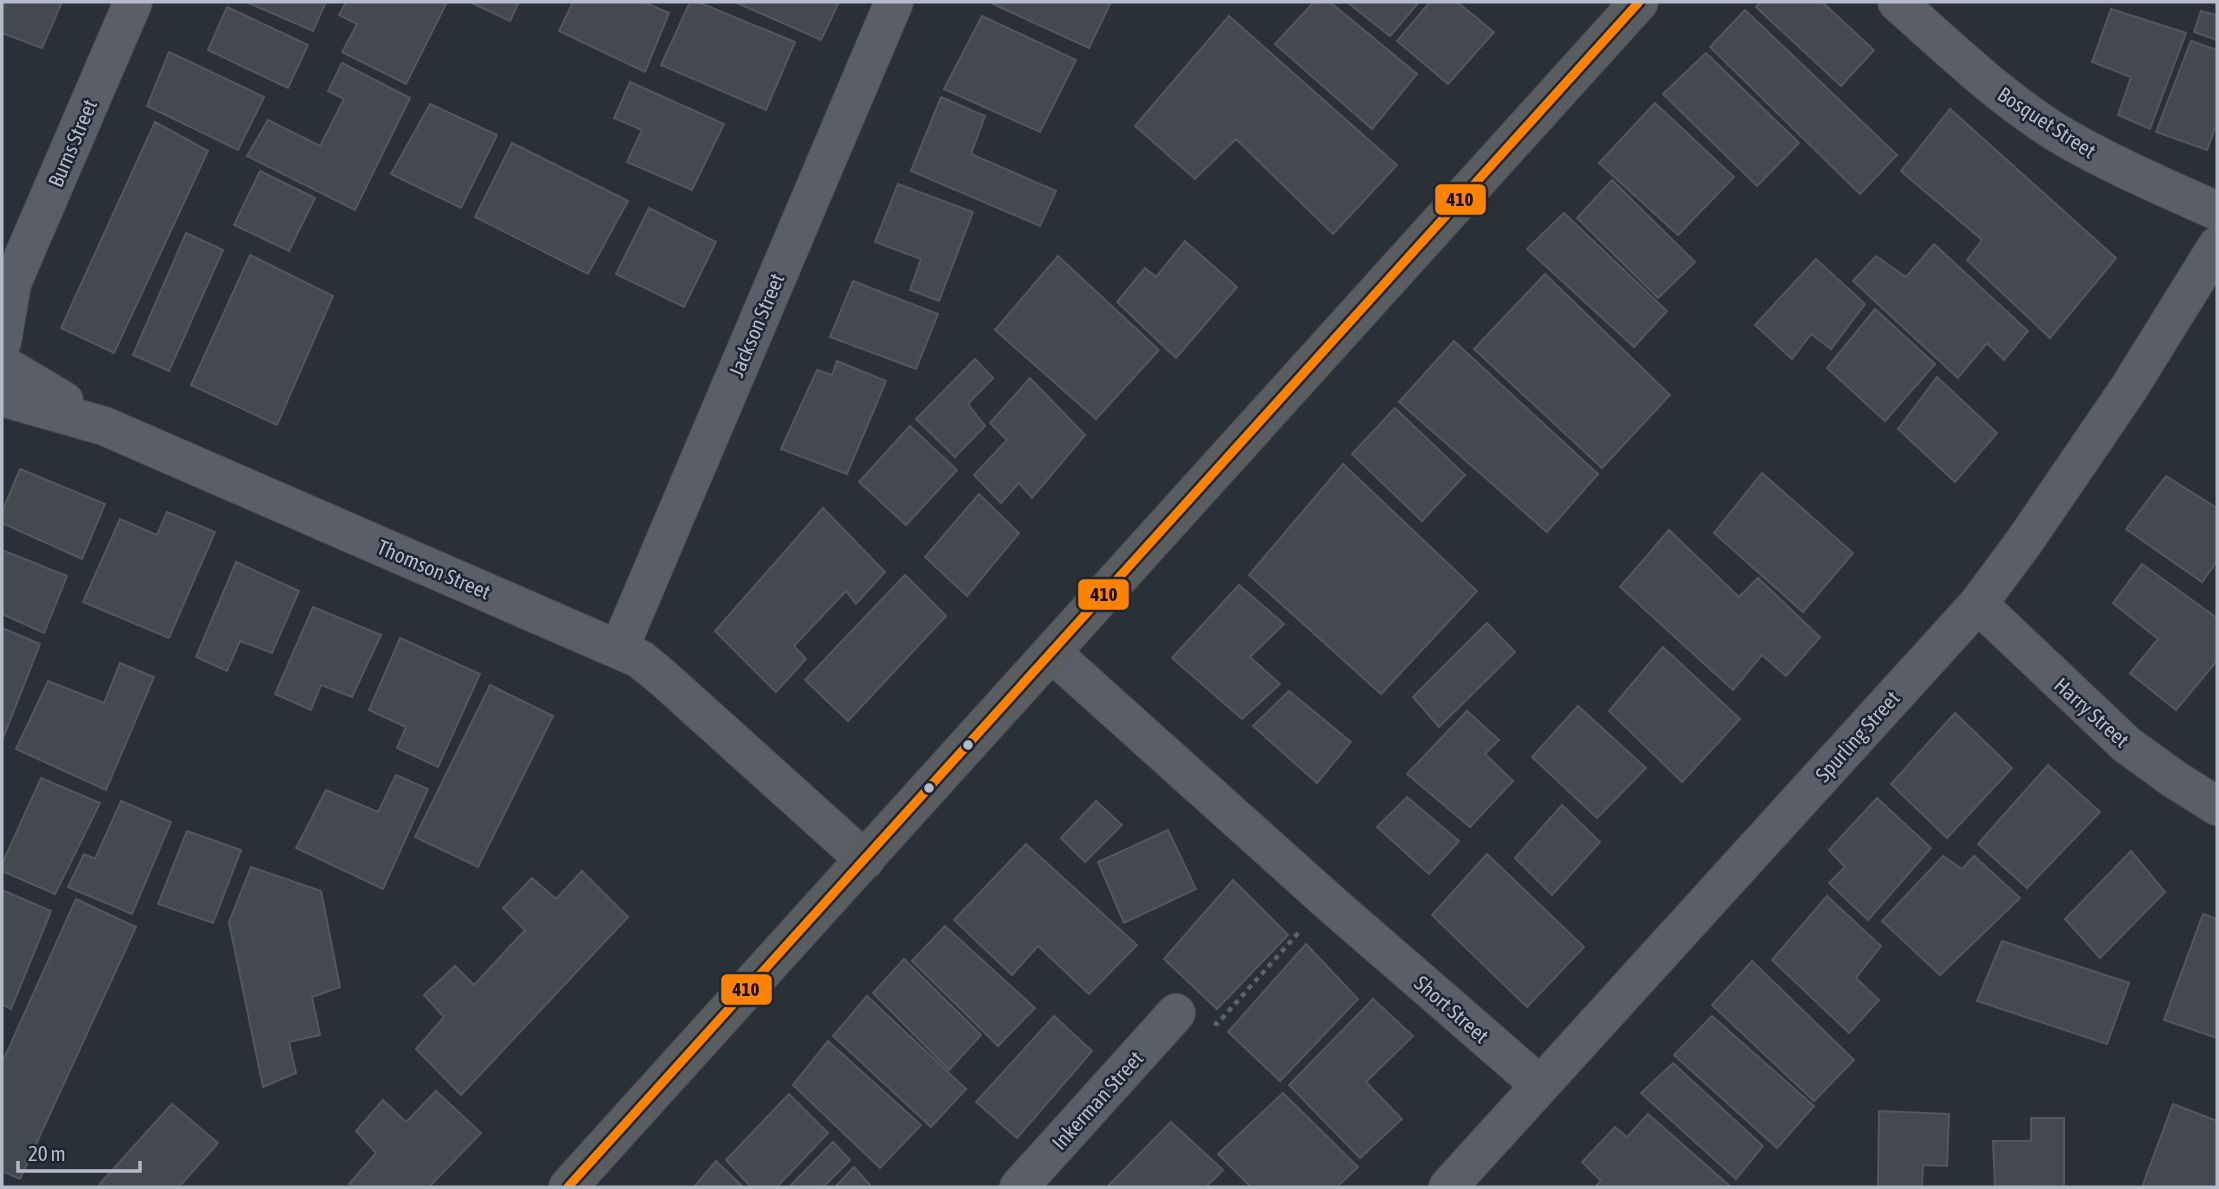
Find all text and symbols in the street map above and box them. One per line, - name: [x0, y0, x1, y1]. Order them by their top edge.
- street label: Bosquet Street: [1994, 81, 2100, 163]
- street label: Burns Street: [43, 96, 101, 190]
- line badge: 410: [1434, 183, 1487, 216]
- text: 410: [1446, 188, 1473, 210]
- street label: Jackson Street: [723, 270, 789, 380]
- street label: Thomson Street: [374, 534, 494, 604]
- line badge: 410: [1077, 578, 1130, 611]
- text: 410: [1090, 583, 1117, 605]
- street label: Harry Street: [2050, 672, 2134, 752]
- street label: Spurling Street: [1810, 686, 1904, 786]
- unlabelled marker: [961, 738, 975, 752]
- unlabelled marker: [922, 781, 936, 795]
- street label: Short Street: [1410, 970, 1494, 1048]
- line badge: 410: [720, 973, 773, 1006]
- text: 410: [732, 978, 759, 1000]
- street label: Inkerman Street: [1047, 1046, 1147, 1154]
- scale bar: [18, 1130, 140, 1174]
- text: 20 m: [28, 1141, 66, 1165]

